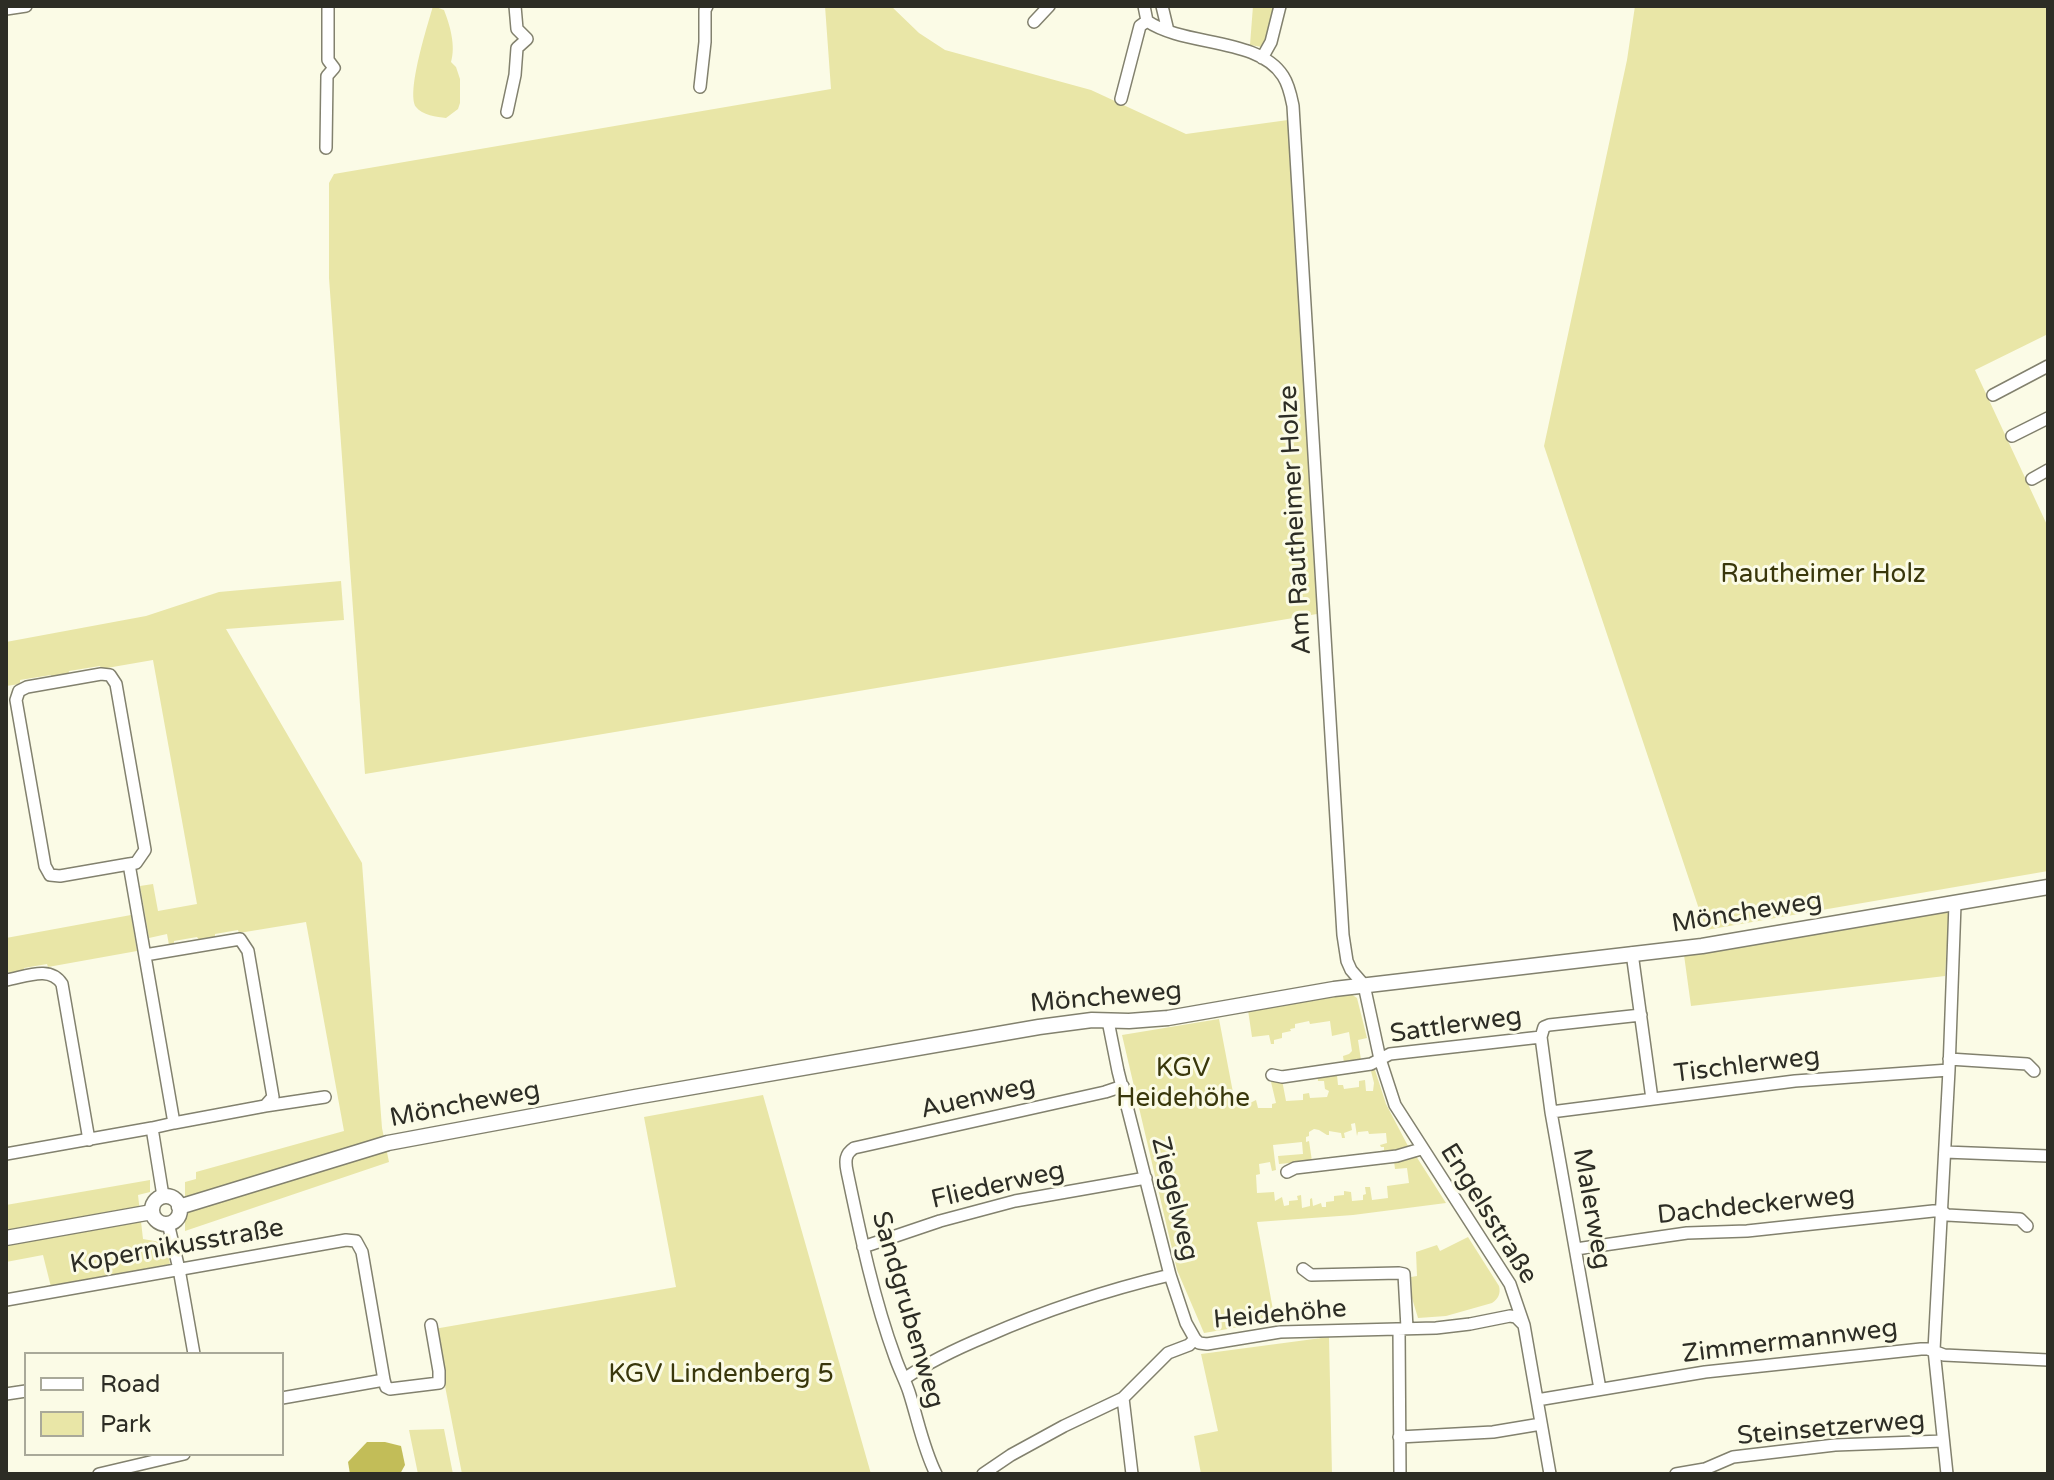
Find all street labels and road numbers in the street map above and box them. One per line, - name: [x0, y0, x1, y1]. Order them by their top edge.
- street label: Am Rautheimer Holze: [1273, 384, 1319, 656]
- street label: Möncheweg: [1669, 886, 1825, 940]
- street label: Möncheweg: [1029, 976, 1183, 1020]
- street label: Sattlerweg: [1388, 1001, 1524, 1051]
- street label: Tischlerweg: [1672, 1042, 1822, 1090]
- street label: Auenweg: [918, 1070, 1038, 1126]
- street label: Möncheweg: [387, 1075, 543, 1135]
- street label: Ziegelweg: [1144, 1134, 1204, 1264]
- street label: Engelsstraße: [1432, 1138, 1544, 1290]
- street label: Malerweg: [1565, 1146, 1617, 1272]
- street label: Fliederweg: [928, 1156, 1068, 1216]
- street label: Dachdeckerweg: [1656, 1180, 1856, 1232]
- street label: Sandgrubenweg: [864, 1208, 950, 1412]
- street label: Kopernikusstraße: [68, 1213, 286, 1281]
- street label: Heidehöhe: [1212, 1294, 1348, 1336]
- street label: Zimmermannweg: [1680, 1313, 1900, 1371]
- street label: Steinsetzerweg: [1736, 1405, 1926, 1453]

